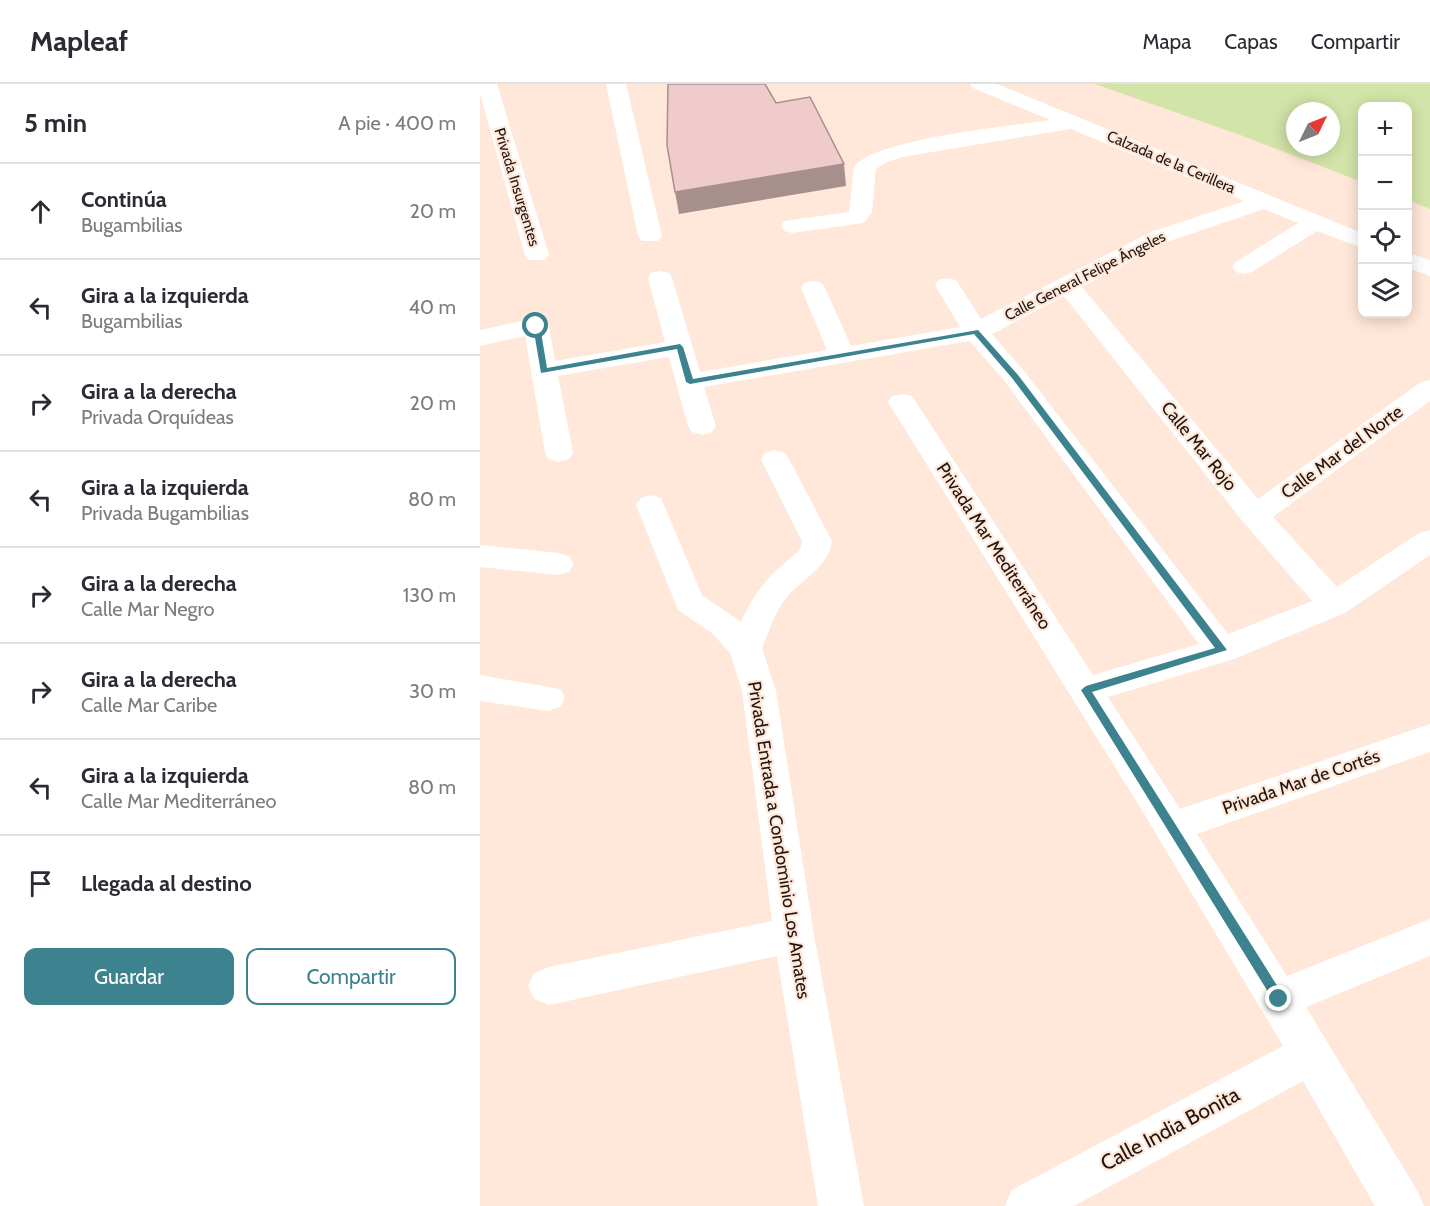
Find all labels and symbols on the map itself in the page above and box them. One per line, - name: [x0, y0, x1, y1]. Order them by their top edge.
- north arrow: [1286, 102, 1340, 156]
- street label: Privada Insurgentes: [490, 126, 544, 248]
- street label: Calzada de la Cerillera: [1104, 127, 1239, 198]
- street label: Calle General Felipe Ángeles: [1001, 227, 1168, 324]
- route start: [522, 312, 548, 338]
- street label: Calle Mar Rojo: [1156, 397, 1242, 495]
- street label: Calle Mar del Norte: [1277, 400, 1407, 504]
- street label: Privada Mar Mediterráneo: [932, 459, 1056, 634]
- street label: Privada Entrada a Condominio Los Amates: [743, 680, 815, 1000]
- street label: Privada Mar de Cortés: [1219, 745, 1383, 819]
- route end: [1265, 985, 1291, 1011]
- street label: Calle India Bonita: [1096, 1081, 1243, 1176]

